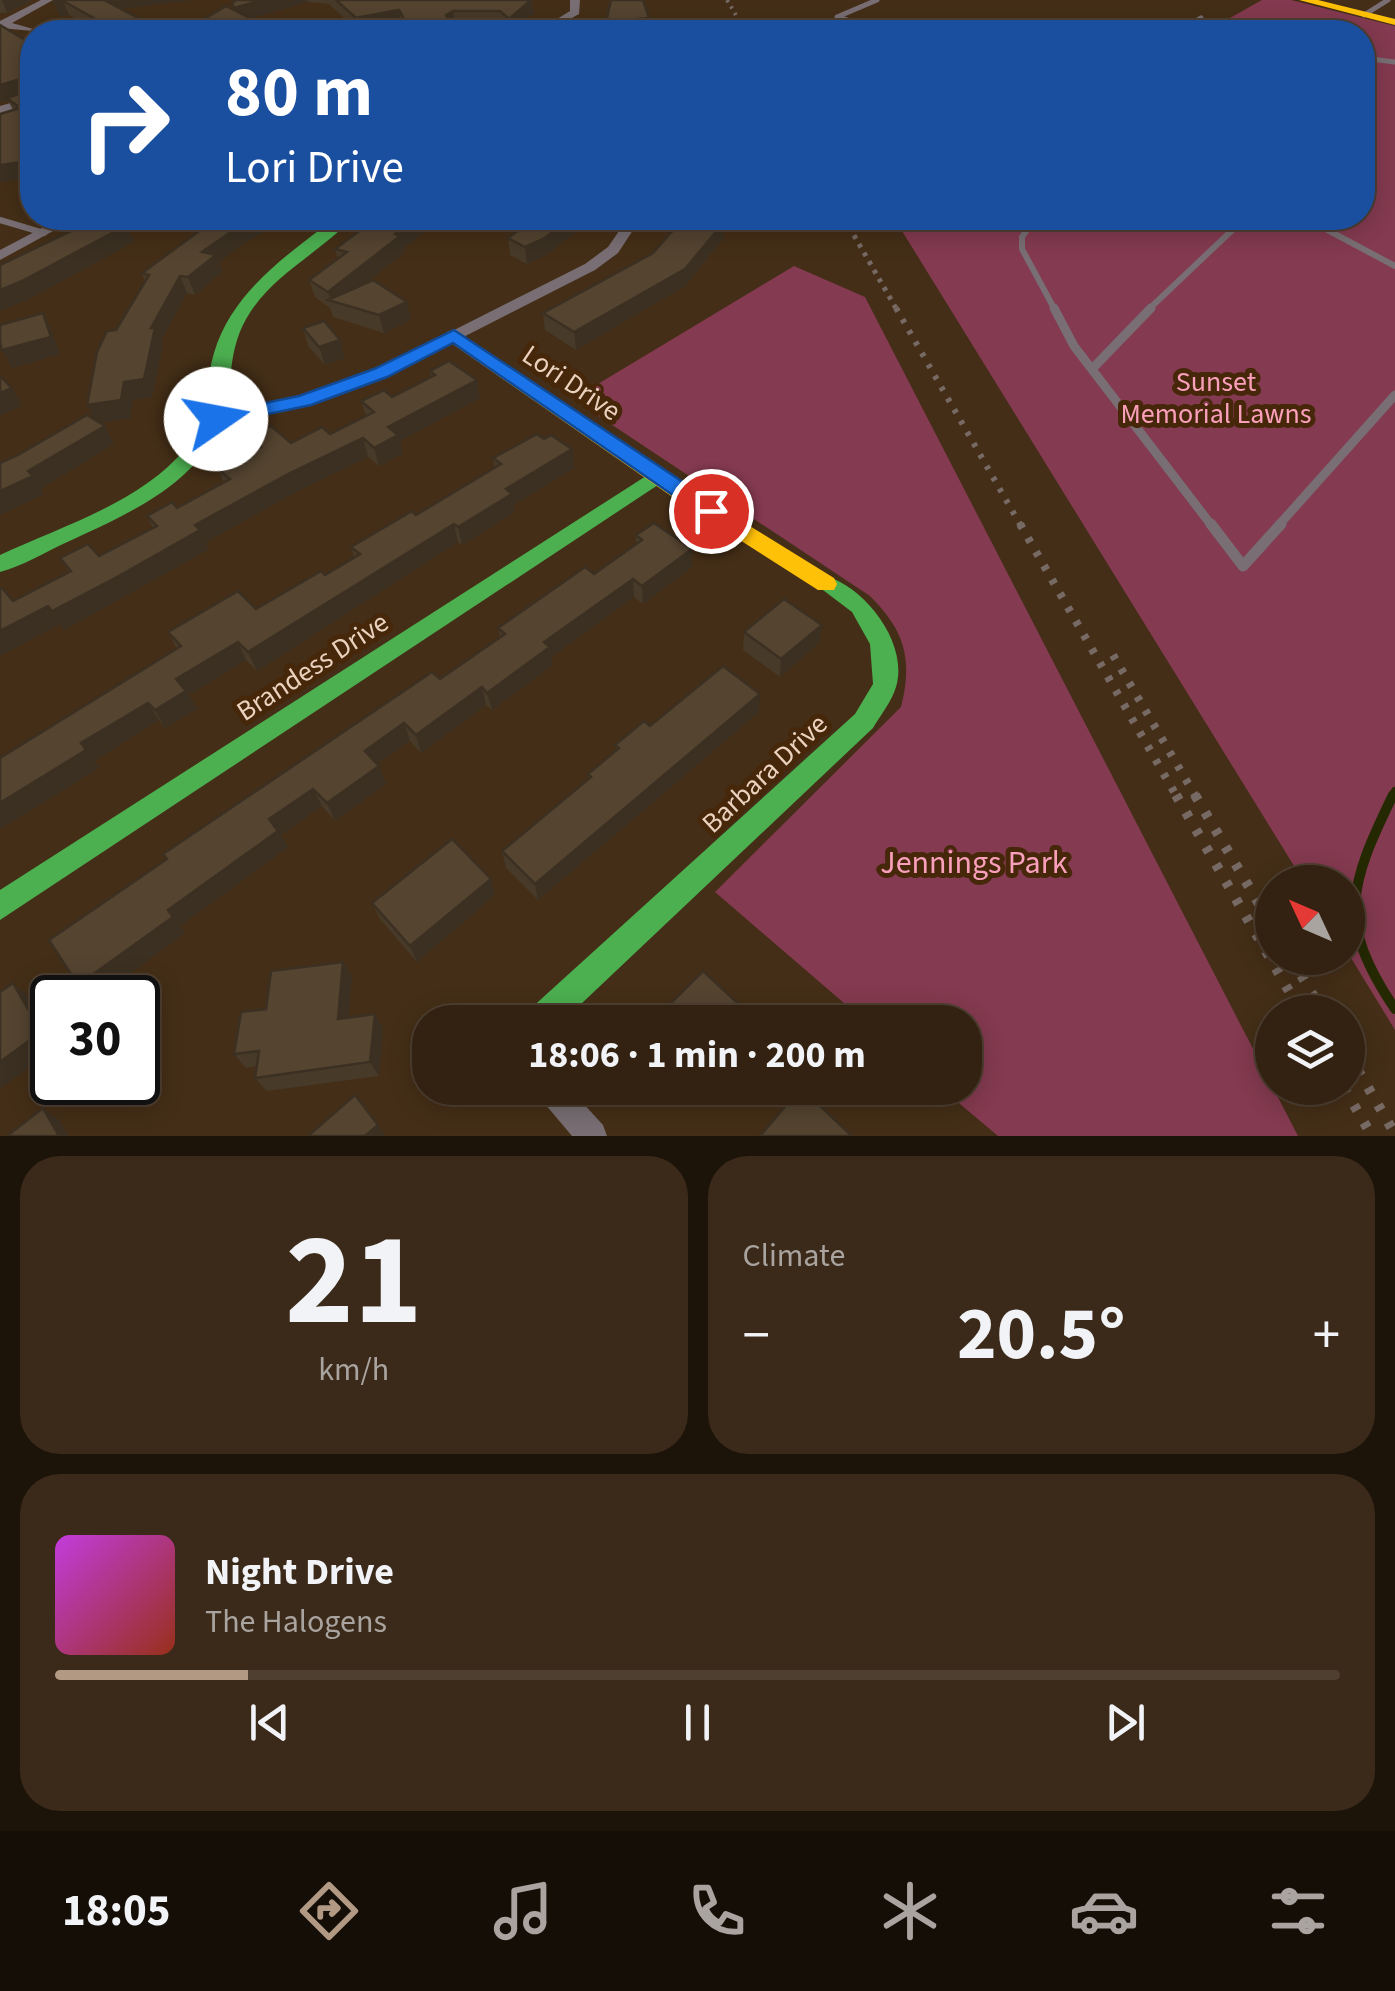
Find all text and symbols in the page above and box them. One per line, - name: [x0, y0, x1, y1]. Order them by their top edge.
- text: 80 m: [225, 43, 373, 143]
- icon: right: [60, 60, 190, 190]
- text: Lori Drive: [225, 136, 404, 200]
- street label: Lori Drive: [514, 335, 629, 431]
- park label: Sunset Memorial Lawns: [1121, 362, 1312, 434]
- position arrow: [164, 367, 268, 471]
- pin: [669, 469, 754, 554]
- icon: arrive: [684, 484, 739, 539]
- street label: Brandess Drive: [229, 603, 396, 731]
- street label: Barbara Drive: [693, 705, 836, 843]
- park label: Jennings Park: [880, 840, 1068, 886]
- north arrow: [1255, 865, 1365, 975]
- map controls: [1255, 865, 1365, 1105]
- speed limit sign: 30: [30, 975, 160, 1105]
- button: layers: [1255, 995, 1365, 1105]
- text: 18:06 · 1 min · 200 m: [528, 1028, 866, 1082]
- text: 21: [285, 1189, 422, 1374]
- text: Climate: [743, 1233, 845, 1279]
- text: 20.5°: [957, 1281, 1126, 1388]
- text: −: [743, 1297, 770, 1375]
- text: +: [1313, 1297, 1340, 1375]
- text: km/h: [318, 1347, 389, 1393]
- text: Night Drive: [205, 1545, 394, 1599]
- text: The Halogens: [205, 1599, 387, 1645]
- icon: previous: [242, 1695, 297, 1750]
- icon: pause: [670, 1695, 725, 1750]
- icon: next: [1098, 1695, 1153, 1750]
- icon: directions: [294, 1876, 364, 1946]
- icon: music: [488, 1876, 558, 1946]
- icon: phone: [682, 1876, 752, 1946]
- icon: climate: [875, 1876, 945, 1946]
- icon: car: [1069, 1876, 1139, 1946]
- icon: filters: [1263, 1876, 1333, 1946]
- text: 18:05: [62, 1879, 170, 1943]

